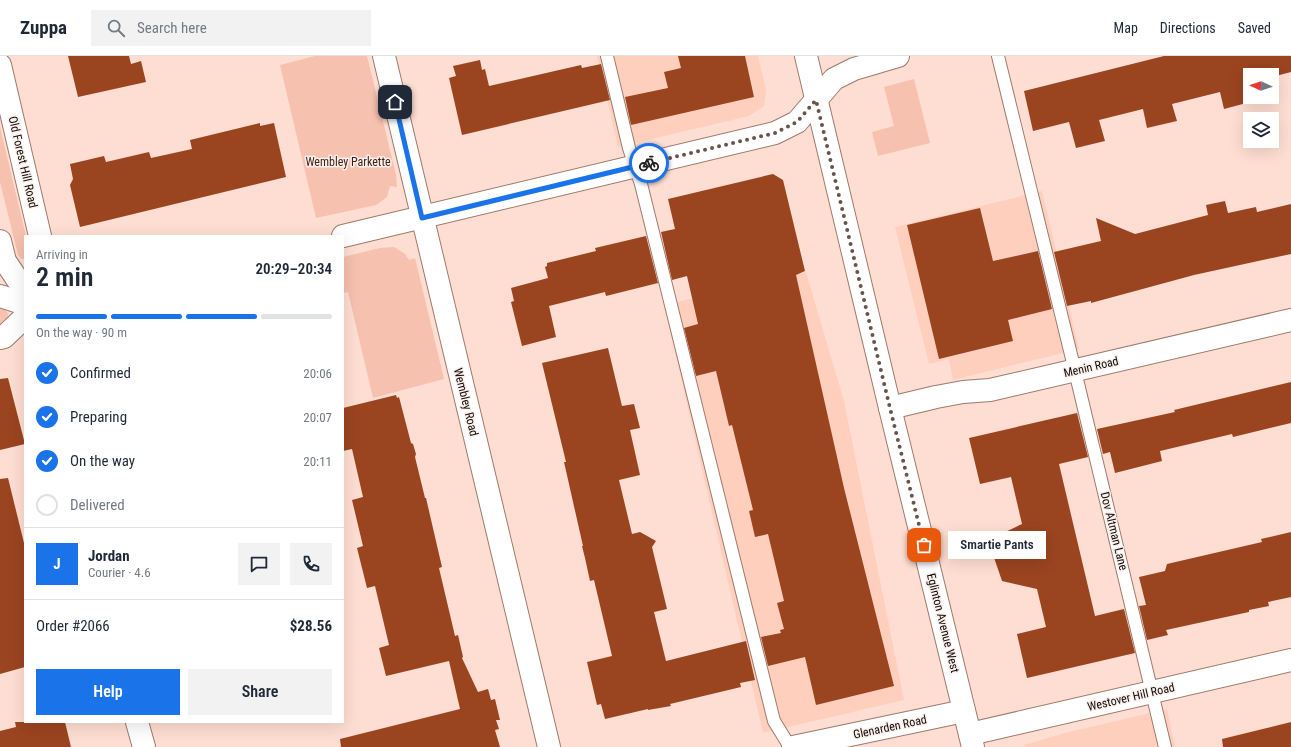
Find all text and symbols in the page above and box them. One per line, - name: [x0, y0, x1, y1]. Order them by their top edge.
- search box: [91, 10, 371, 46]
- text: Zuppa: [20, 16, 67, 39]
- icon: search: [105, 17, 127, 39]
- text: Search here: [137, 19, 207, 37]
- text: Map: [1114, 20, 1138, 36]
- text: Directions: [1160, 20, 1216, 36]
- text: Saved: [1238, 20, 1271, 36]
- north arrow: [1243, 68, 1279, 104]
- map controls: [1243, 68, 1279, 148]
- pin: [378, 85, 412, 119]
- icon: home: [384, 91, 406, 113]
- button: layers: [1243, 112, 1279, 148]
- street label: Old Forest Hill Road: [6, 115, 40, 209]
- courier: [629, 143, 669, 183]
- icon: bike: [638, 152, 660, 174]
- park label: Wembley Parkette: [305, 155, 391, 169]
- text: Arriving in: [36, 247, 88, 262]
- text: 20:29–20:34: [255, 260, 332, 278]
- text: 2 min: [36, 262, 94, 292]
- text: On the way · 90 m: [36, 325, 127, 340]
- street label: Menin Road: [1062, 354, 1120, 380]
- icon: check: [36, 362, 58, 384]
- text: Confirmed: [70, 364, 131, 382]
- text: 20:06: [303, 366, 332, 381]
- street label: Wembley Road: [451, 366, 481, 438]
- icon: check: [36, 406, 58, 428]
- text: Preparing: [70, 408, 127, 426]
- text: 20:07: [303, 410, 332, 425]
- icon: check: [36, 450, 58, 472]
- text: On the way: [70, 452, 135, 470]
- text: 20:11: [303, 454, 332, 469]
- street label: Dov Altman Lane: [1098, 490, 1131, 572]
- text: Delivered: [70, 496, 125, 514]
- pin: [907, 528, 941, 562]
- callout: Smartie Pants: [948, 531, 1046, 559]
- icon: bag: [913, 534, 935, 556]
- text: Smartie Pants: [960, 537, 1034, 552]
- button: chat: [238, 543, 280, 585]
- button: phone: [290, 543, 332, 585]
- text: Jordan: [88, 547, 130, 565]
- text: J: [53, 555, 61, 573]
- text: Courier · 4.6: [88, 565, 151, 580]
- street label: Eglinton Avenue West: [924, 572, 962, 675]
- text: Order #2066: [36, 617, 110, 635]
- text: $28.56: [290, 617, 332, 635]
- button: Help: [36, 669, 180, 715]
- button: Share: [188, 669, 332, 715]
- street label: Westover Hill Road: [1086, 680, 1176, 714]
- street label: Glenarden Road: [852, 712, 928, 742]

